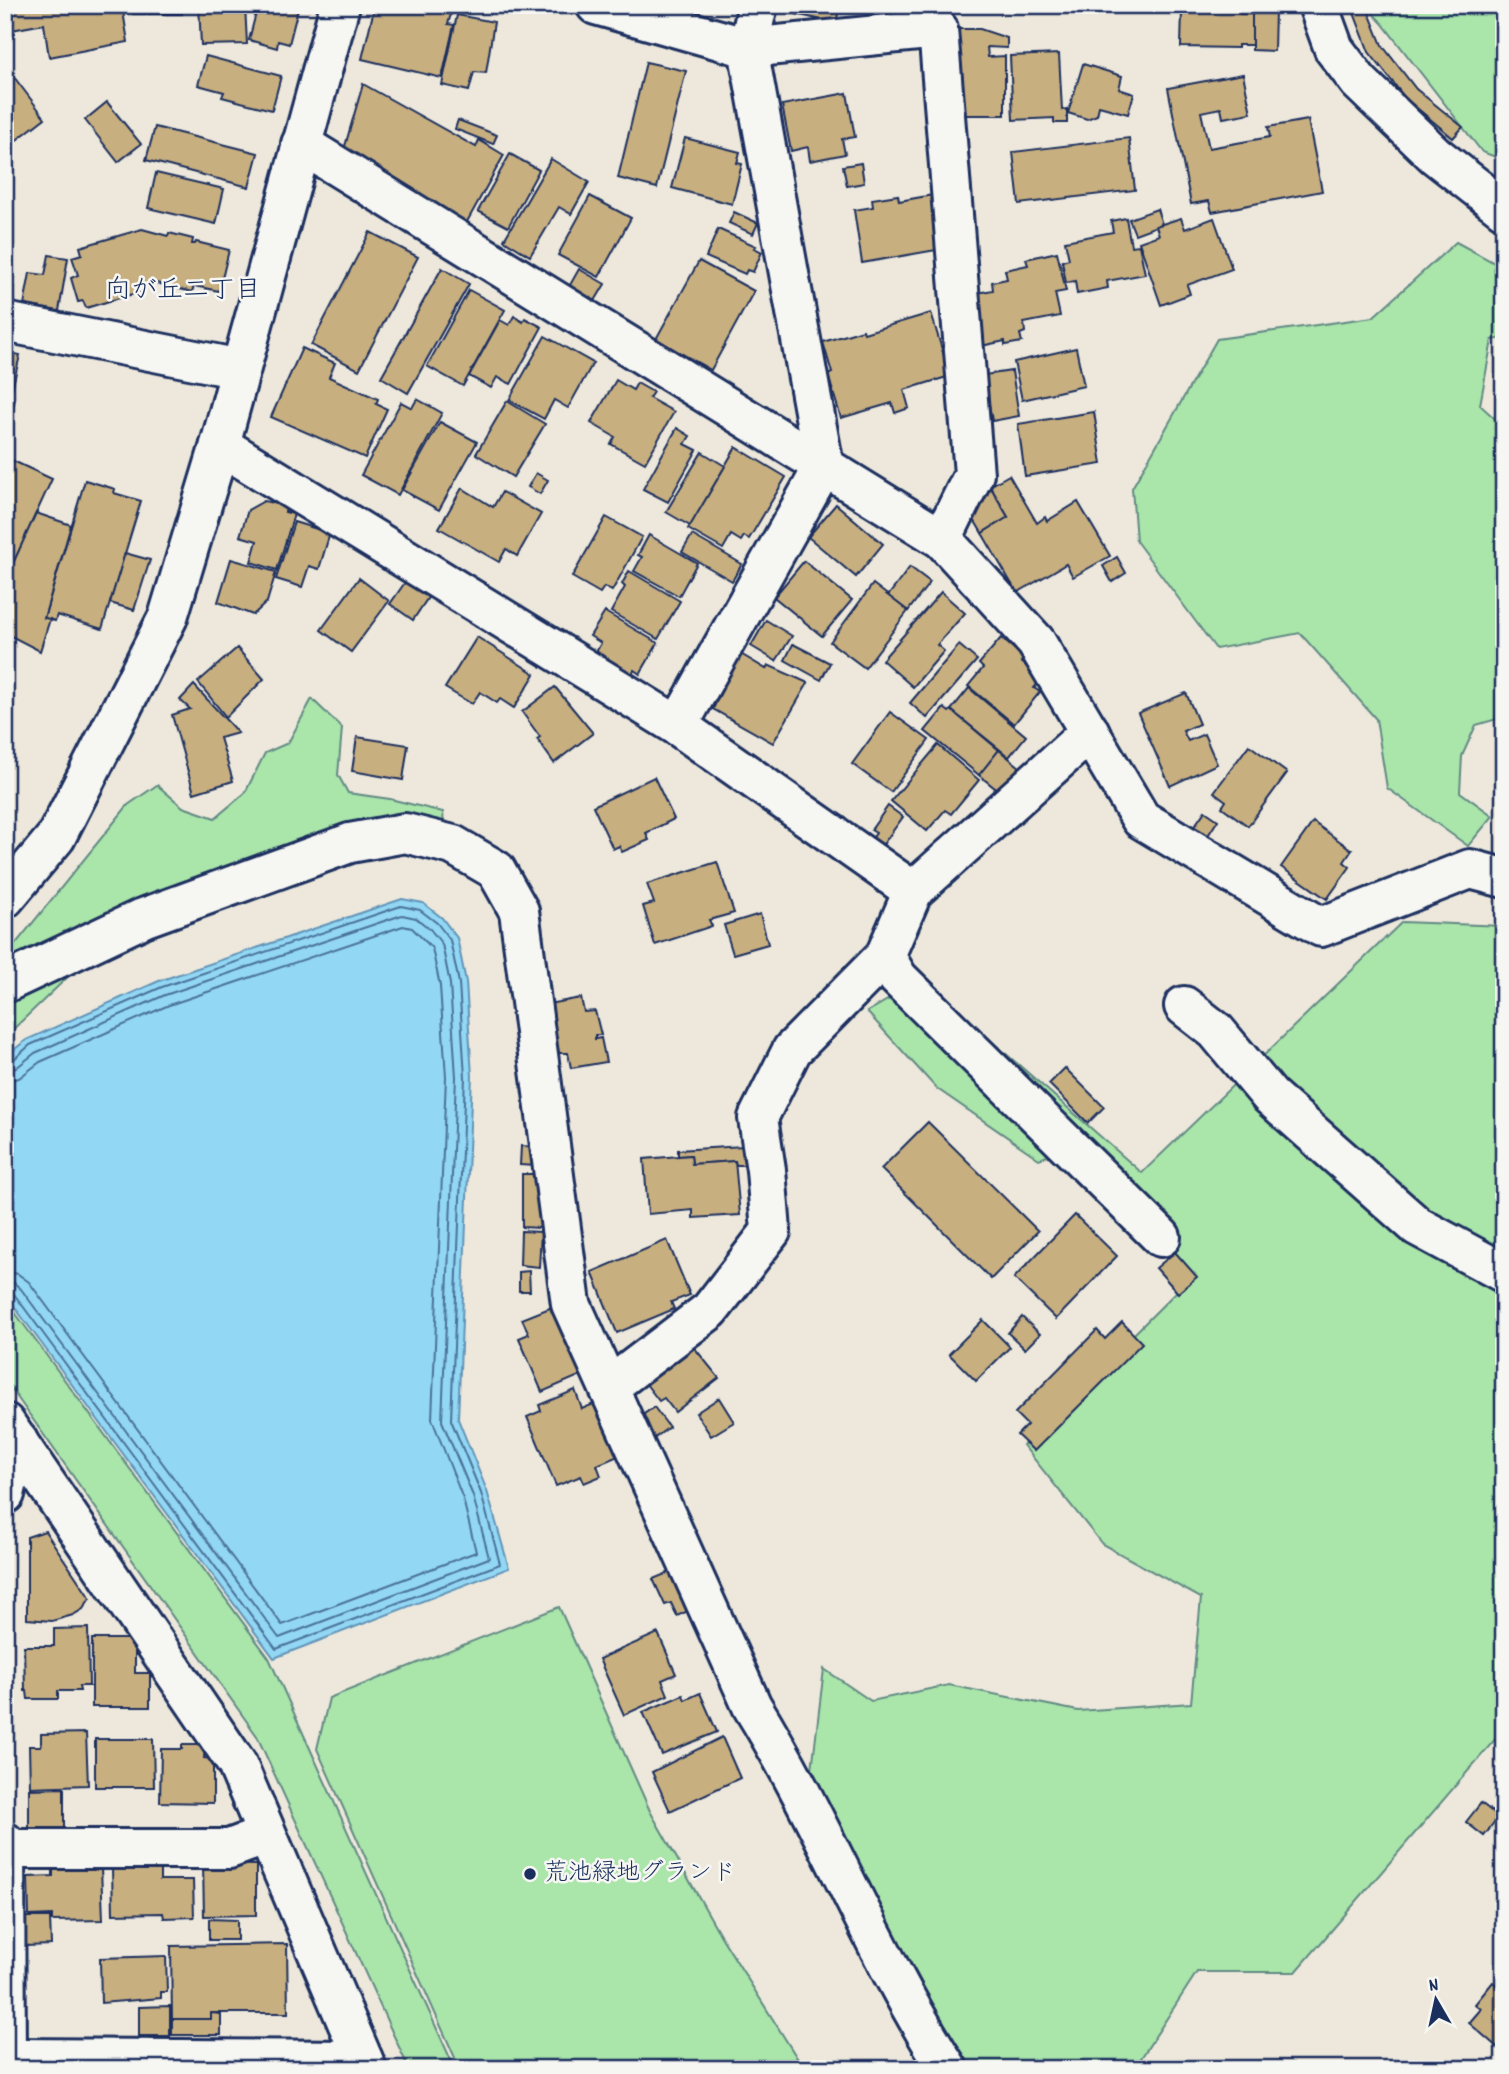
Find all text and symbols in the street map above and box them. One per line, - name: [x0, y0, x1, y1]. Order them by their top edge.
- district label: 向が丘二丁目: [105, 273, 261, 310]
- place label: 荒池緑地グランド: [544, 1857, 736, 1891]
- marker: 荒池緑地グランド: [522, 1866, 538, 1882]
- north arrow: [1400, 1966, 1470, 2036]
- text: N: [1427, 1973, 1441, 2001]

